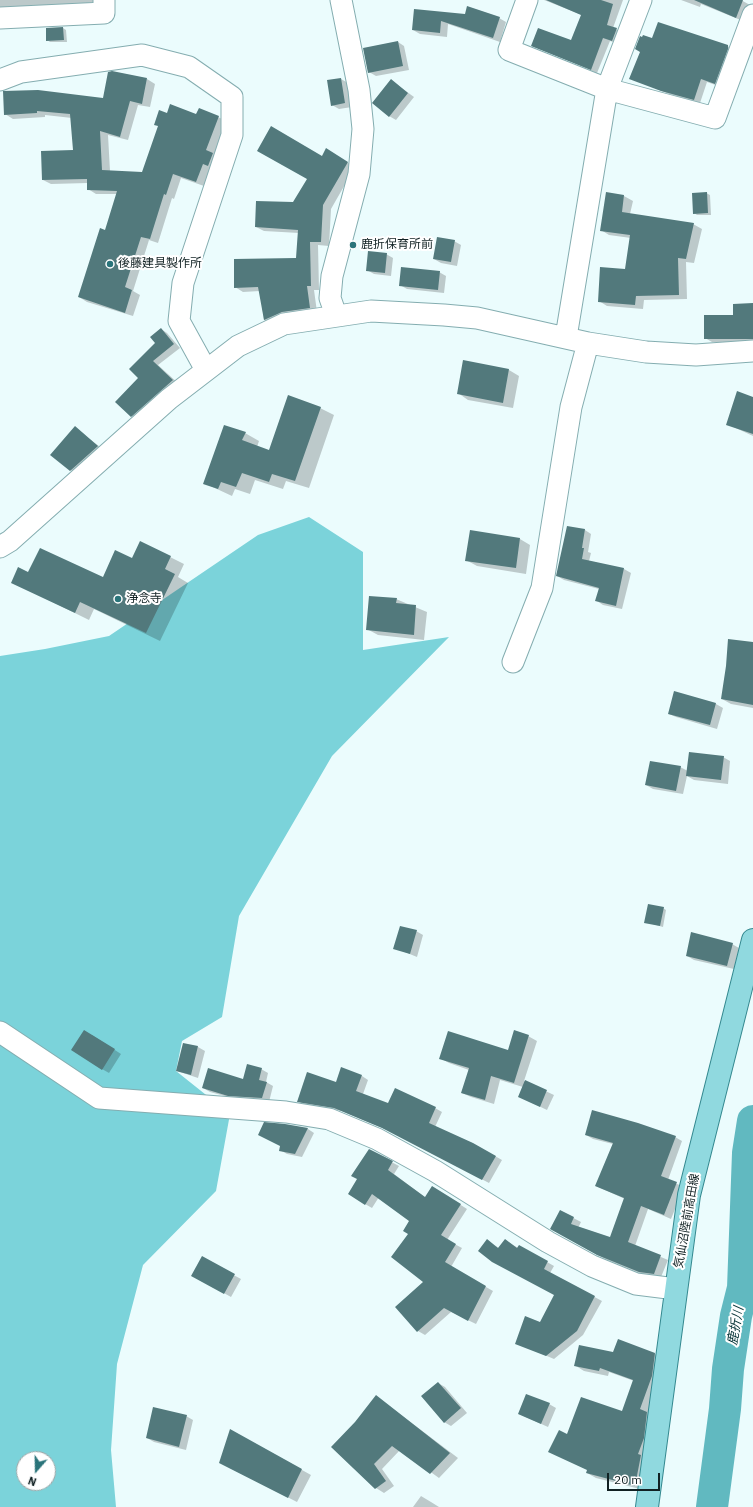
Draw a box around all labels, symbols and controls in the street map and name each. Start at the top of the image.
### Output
place label: 鹿折保育所前 [361,238,433,252]
marker: 鹿折保育所前 [348,240,358,250]
place label: 後藤建具製作所 [118,257,202,271]
marker: 後藤建具製作所 [105,259,115,269]
place label: 浄念寺 [126,592,162,606]
marker: 浄念寺 [113,594,123,604]
street label: 気仙沼陸前高田線 [672,1172,702,1270]
water label: 鹿折川 [725,1305,747,1347]
north arrow [16,1451,56,1491]
scale bar [609,1465,662,1491]
text: 20 m [614,1472,642,1487]
text: N [26,1473,38,1489]

